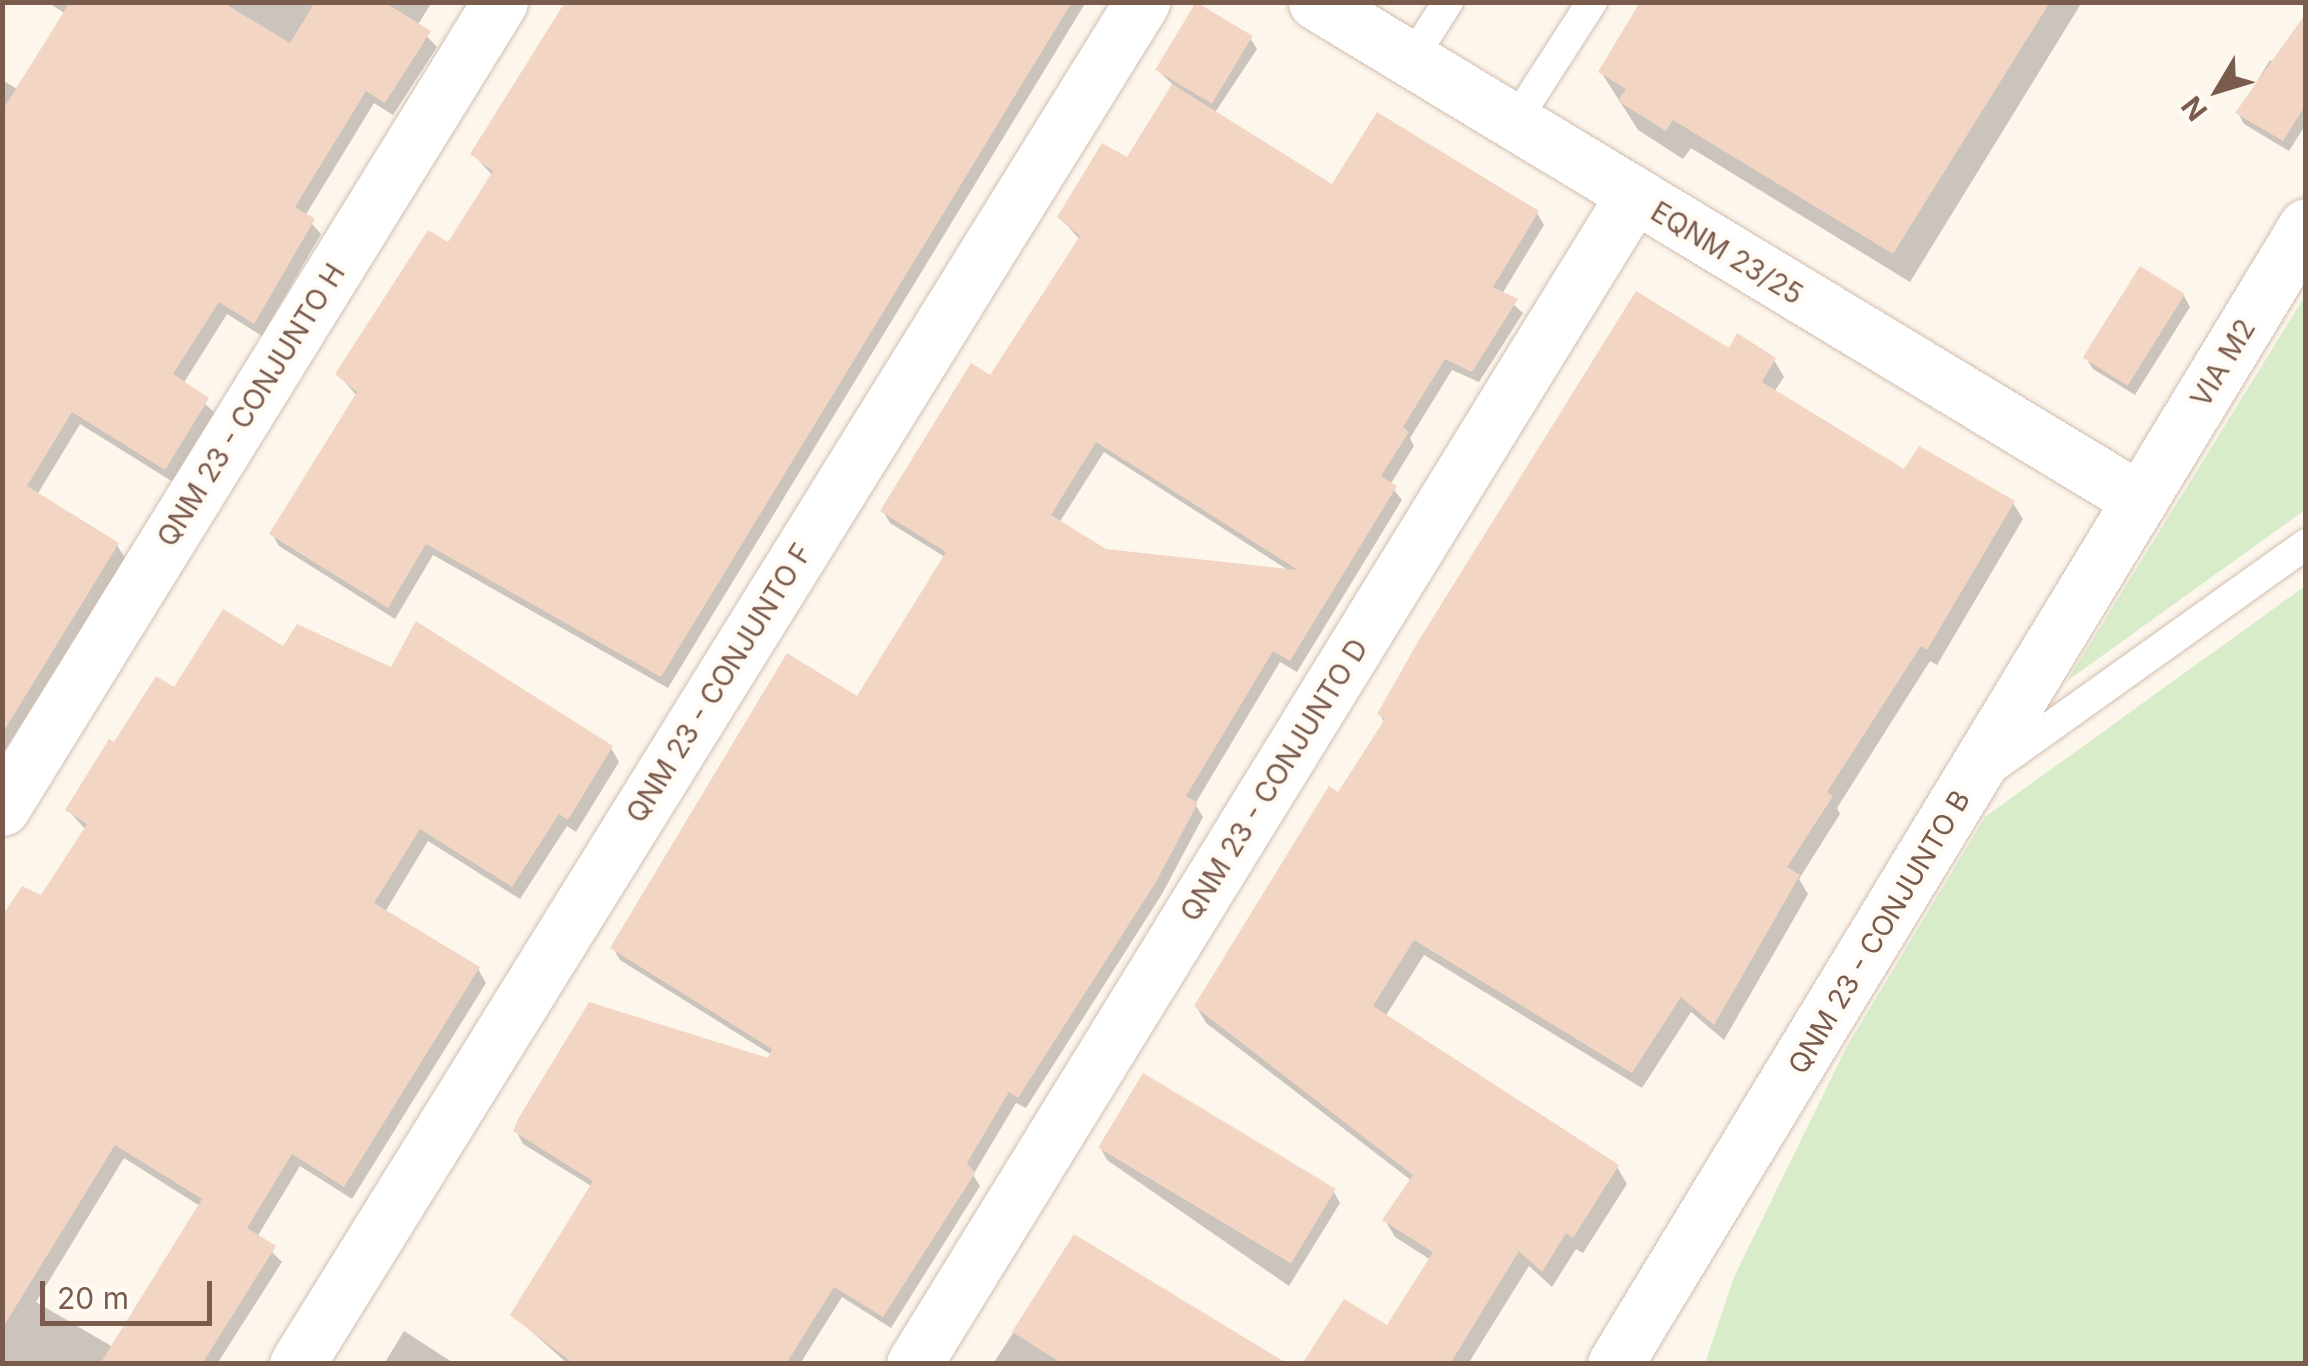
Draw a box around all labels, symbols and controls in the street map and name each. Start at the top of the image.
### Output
north arrow [2168,40,2268,140]
text: N [2174,90,2214,127]
street label: EQNM 23/25 [1645,195,1809,311]
street label: QNM 23 - CONJUNTO H [150,257,352,553]
street label: VIA M2 [2184,313,2262,413]
street label: QNM 23 - CONJUNTO F [619,537,819,829]
street label: QNM 23 - CONJUNTO D [1173,633,1375,927]
street label: QNM 23 - CONJUNTO B [1781,784,1977,1080]
scale bar [45,1261,218,1323]
text: 20 m [57,1280,129,1316]

